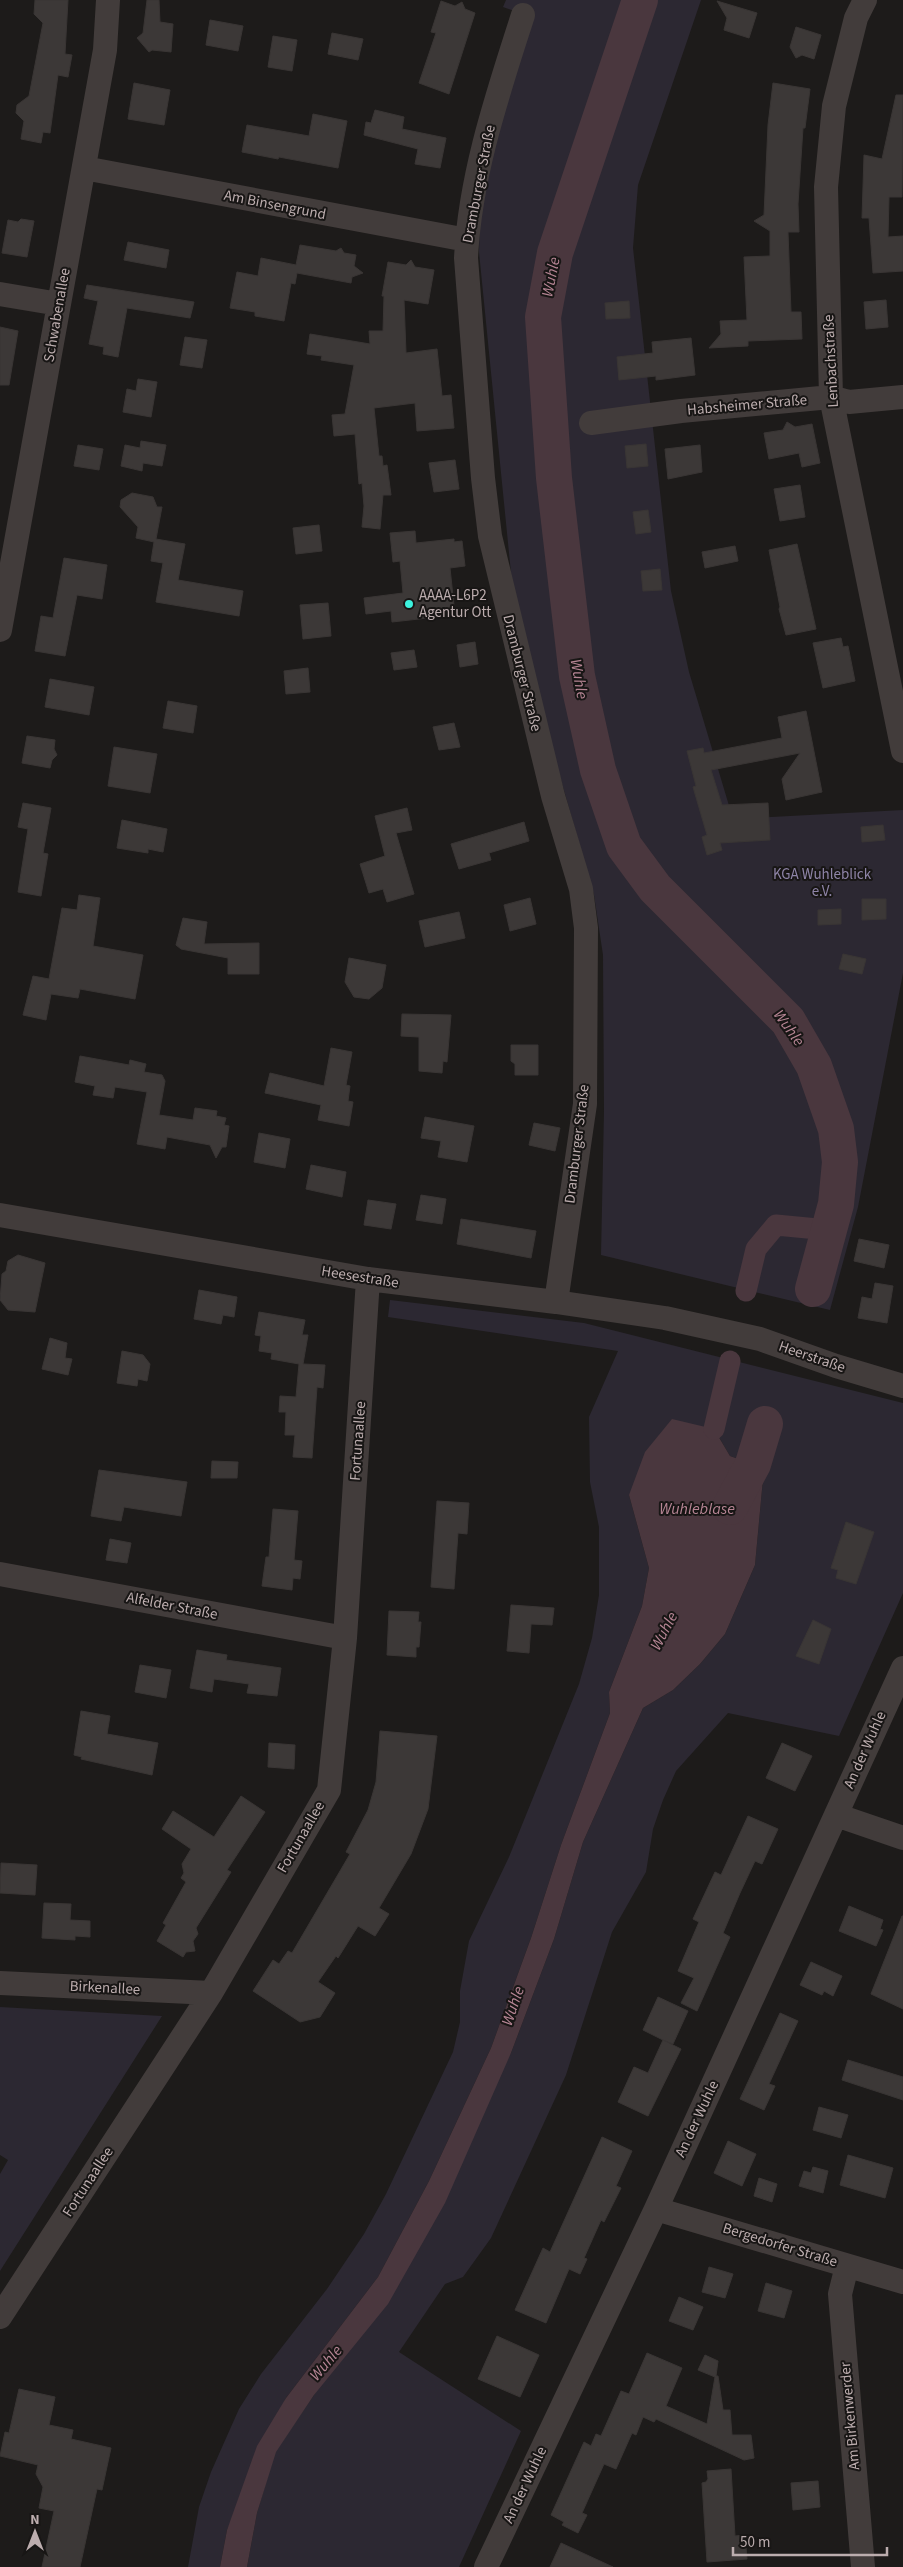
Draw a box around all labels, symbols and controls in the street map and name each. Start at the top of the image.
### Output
street label: Dramburger Straße [457,123,501,245]
street label: Am Binsengrund [222,185,328,225]
water label: Wuhle [536,255,566,299]
street label: Schwabenallee [38,266,76,364]
street label: Lenbachstraße [818,314,844,408]
street label: Habsheimer Straße [686,389,808,421]
place label: AAAA-L6P2 Agentur Ott [419,585,491,623]
marker: AAAA-L6P2 Agentur Ott [403,598,415,610]
street label: Dramburger Straße [497,612,547,734]
water label: Wuhle [565,657,593,701]
park label: KGA Wuhleblick e.V. [773,864,872,902]
water label: Wuhle [768,1005,810,1051]
street label: Dramburger Straße [559,1083,595,1205]
street label: Heesestraße [320,1261,400,1293]
street label: Heerstraße [776,1336,848,1378]
street label: Fortunaallee [345,1401,371,1481]
water label: Wuhleblase [659,1498,735,1520]
street label: Alfelder Straße [125,1587,219,1625]
water label: Wuhle [645,1608,683,1654]
street label: An der Wuhle [839,1708,891,1792]
street label: Fortunaallee [272,1797,330,1877]
street label: Birkenallee [69,1976,141,2000]
water label: Wuhle [496,1983,530,2029]
street label: An der Wuhle [670,2077,724,2161]
street label: Fortunaallee [58,2143,118,2221]
street label: Bergedorfer Straße [720,2218,840,2272]
water label: Wuhle [305,2340,348,2386]
street label: Am Birkenwerder [835,2360,865,2471]
street label: An der Wuhle [498,2443,552,2527]
north arrow [10,2507,60,2557]
text: N [30,2510,40,2530]
scale bar [733,2524,887,2556]
text: 50 m [740,2532,770,2553]

